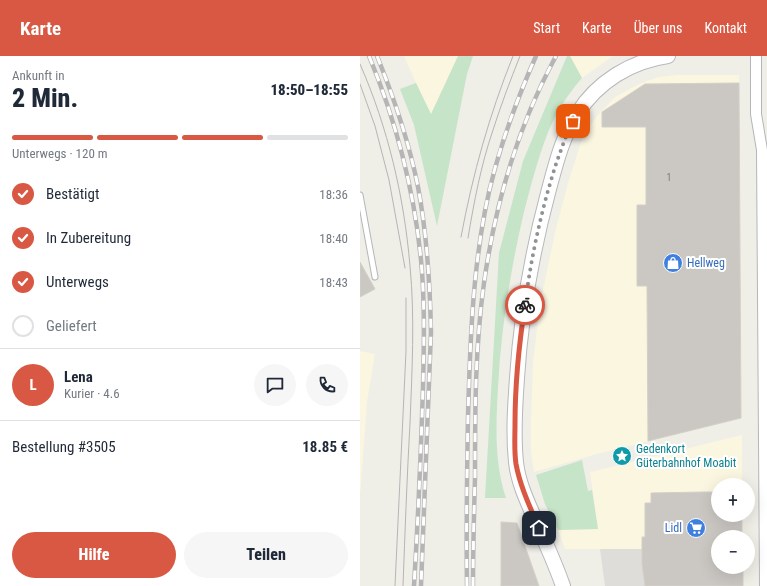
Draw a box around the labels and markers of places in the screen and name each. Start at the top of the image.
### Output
pin [556,104,590,138]
shop icon: Hellweg [662,252,684,274]
place label: Hellweg [687,256,725,270]
place label: Gedenkort Güterbahnhof Moabit [636,442,737,470]
place icon: Gedenkort Güterbahnhof Moabit [611,445,633,467]
pin [522,511,556,545]
supermarket icon: Lidl [685,517,707,539]
place label: Lidl [665,521,682,535]

